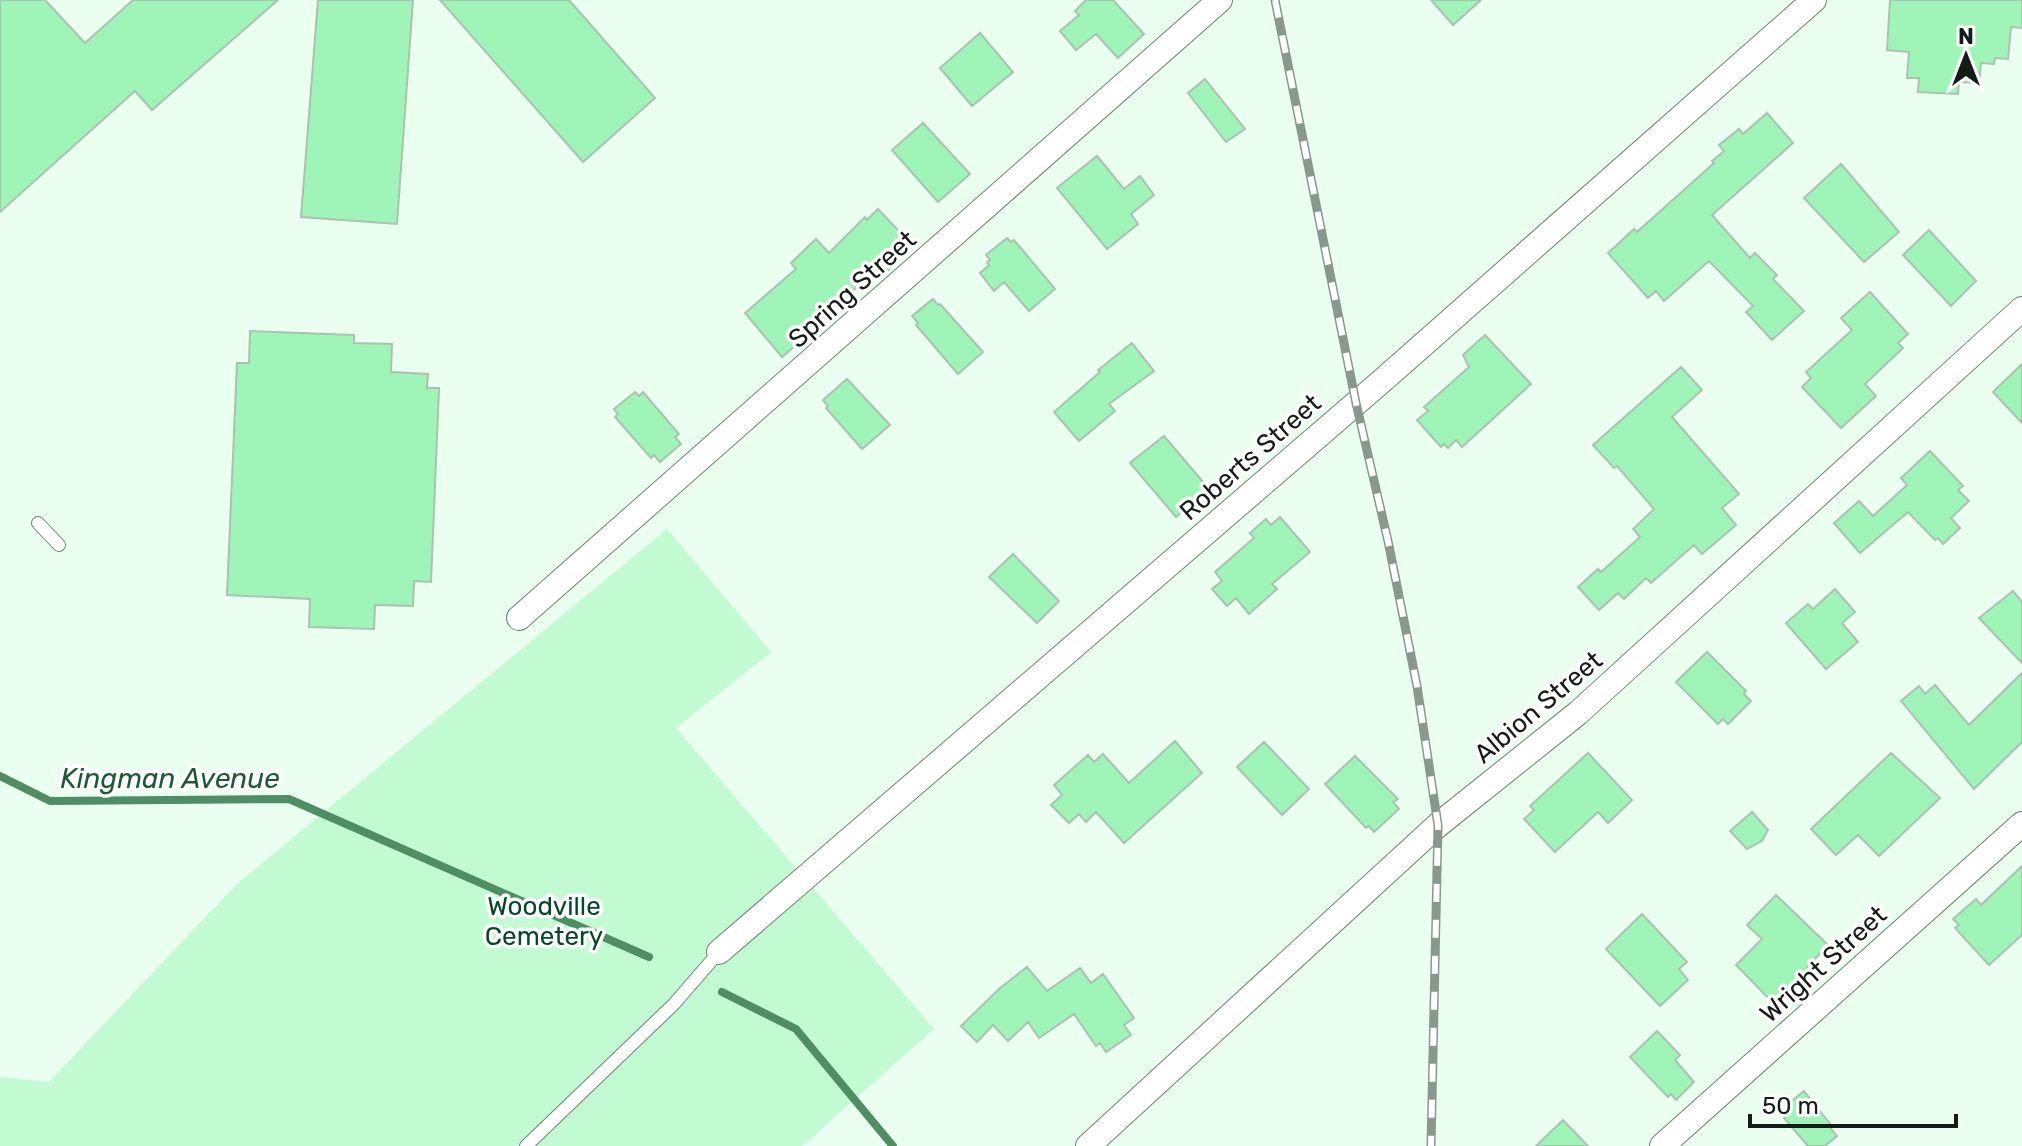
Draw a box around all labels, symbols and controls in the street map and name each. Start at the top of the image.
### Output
north arrow [1926,16,2006,96]
text: N [1958,23,1974,50]
street label: Spring Street [782,224,922,355]
street label: Roberts Street [1173,388,1327,527]
street label: Albion Street [1468,645,1609,770]
water label: Kingman Avenue [60,762,280,795]
park label: Woodville Cemetery [485,891,603,952]
street label: Wright Street [1754,899,1893,1029]
scale bar [1750,1078,1956,1128]
text: 50 m [1762,1092,1819,1120]

